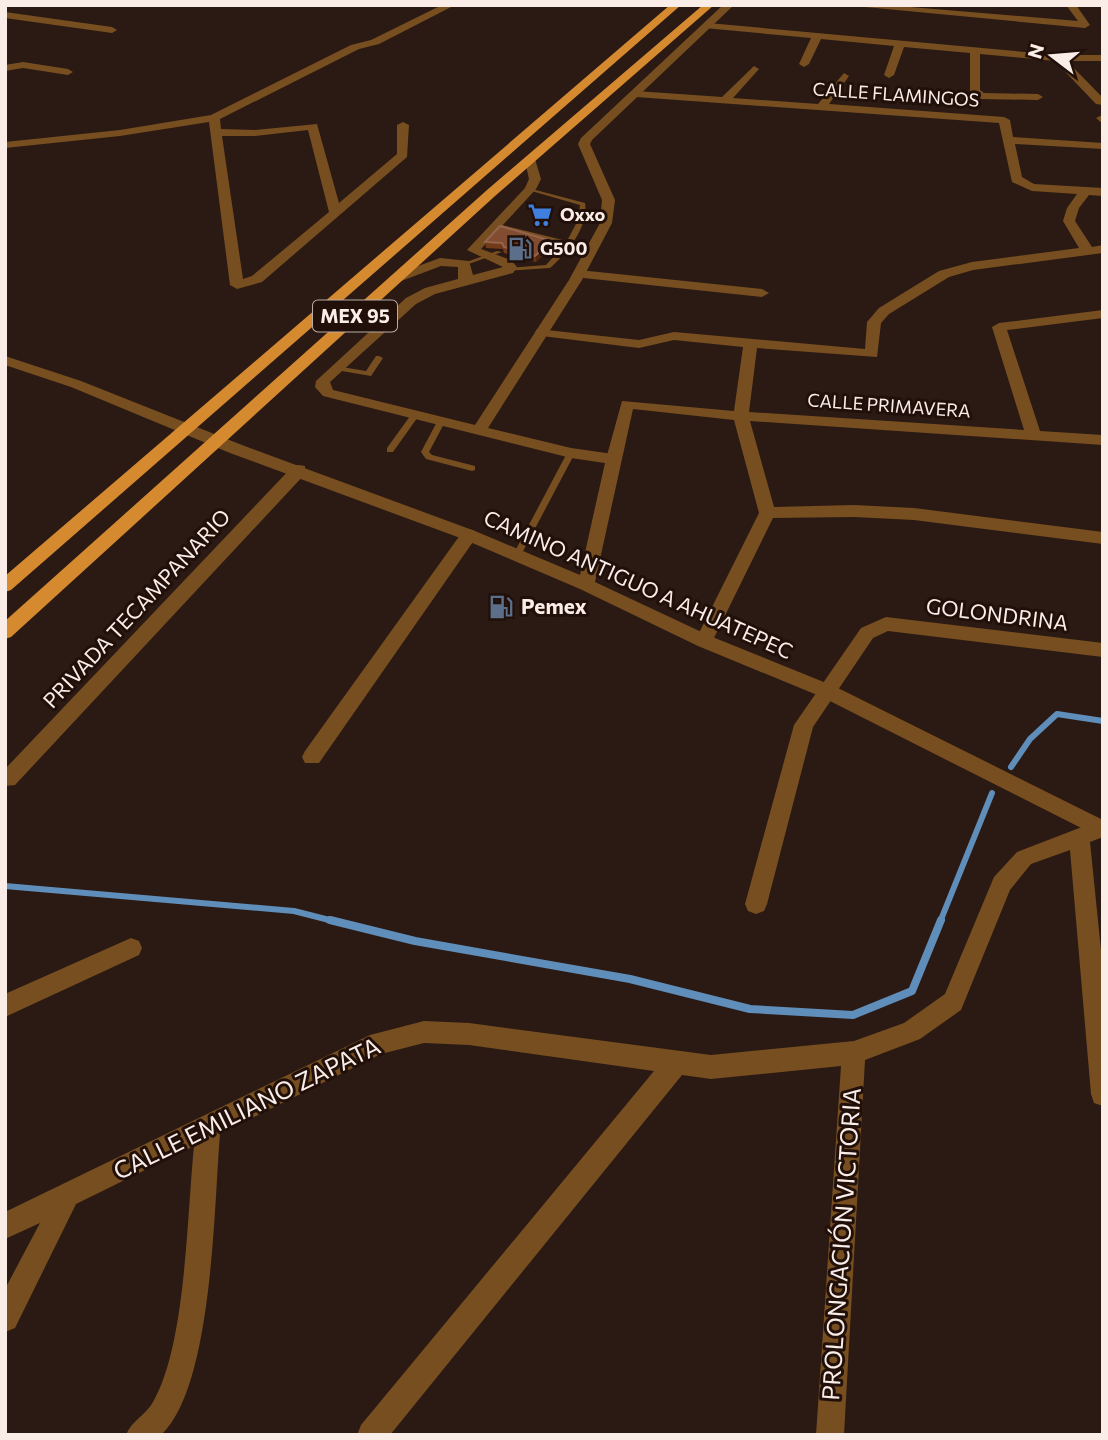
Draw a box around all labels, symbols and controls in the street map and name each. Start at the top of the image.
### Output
north arrow [1017,21,1087,91]
text: N [1022,41,1048,61]
street label: CALLE FLAMINGOS [812,77,980,111]
supermarket icon: Oxxo [526,201,554,229]
place label: Oxxo [560,203,605,225]
fuel station icon: G500 [506,235,534,263]
place label: G500 [540,237,588,259]
road number: MEX 95 [313,300,397,332]
street label: CALLE PRIMAVERA [807,388,972,422]
street label: PRIVADA TECAMPANARIO [37,503,235,713]
street label: CAMINO ANTIGUO A AHUATEPEC [480,504,797,663]
street label: GOLONDRINA [925,592,1070,635]
fuel station icon: Pemex [487,593,515,621]
place label: Pemex [521,593,587,618]
street label: CALLE EMILIANO ZAPATA [108,1030,385,1185]
street label: PROLONGACIÓN VICTORIA [815,1087,866,1401]

